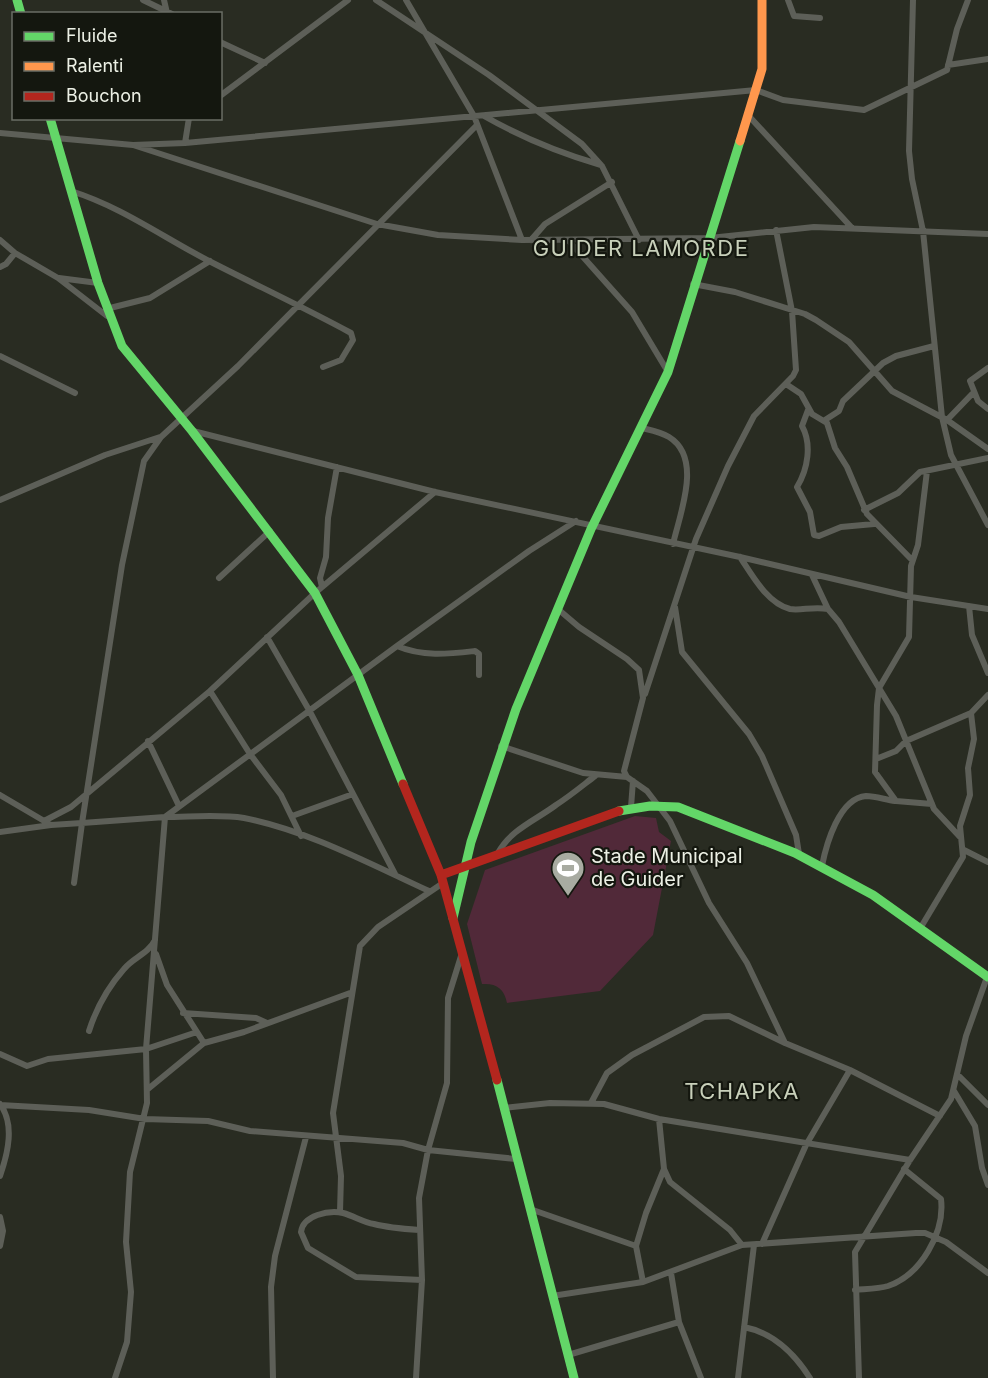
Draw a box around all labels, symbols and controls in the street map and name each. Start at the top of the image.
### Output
legend [12,12,222,120]
text: Fluide [66,25,118,46]
text: Ralenti [66,55,123,76]
text: Bouchon [66,85,142,106]
district label: GUIDER LAMORDE [533,235,749,261]
place label: Stade Municipal de Guider [591,844,743,891]
sports icon: Stade Municipal de Guider [550,850,586,897]
district label: TCHAPKA [684,1078,800,1104]

